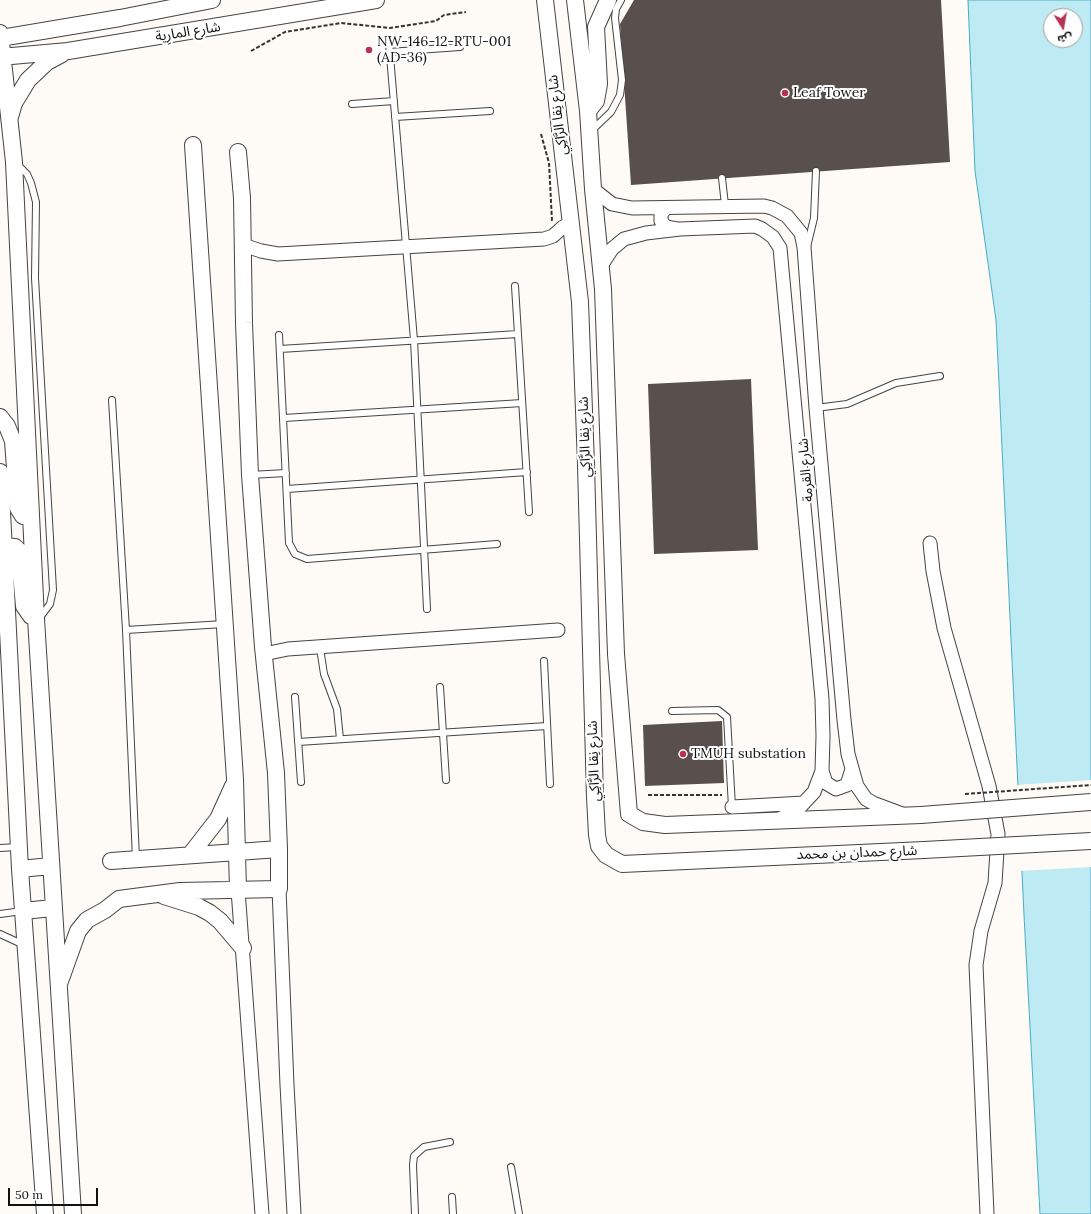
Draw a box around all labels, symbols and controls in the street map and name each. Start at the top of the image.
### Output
north arrow [1043,8,1083,48]
street label: شارع المارِية [154,19,222,45]
text: ش [1056,30,1074,47]
place label: NW-146-12-RTU-001 (AD-36) [377,34,511,66]
marker: NW-146-12-RTU-001 (AD-36) [364,45,374,55]
street label: شارع نِقا الرَّاكِي [545,74,571,156]
place label: Leaf Tower [793,85,865,101]
marker: Leaf Tower [780,88,790,98]
street label: شارع نِقا الرَّاكِي [575,396,595,478]
street label: شارع القرمة [795,437,817,503]
street label: شارع نِقا الرَّاكِي [584,720,604,802]
place label: TMUH substation [691,746,806,762]
marker: TMUH substation [678,749,688,759]
street label: شارع حمدان بن محمد [796,842,918,864]
scale bar [10,1180,100,1206]
text: 50 m [15,1187,43,1202]

